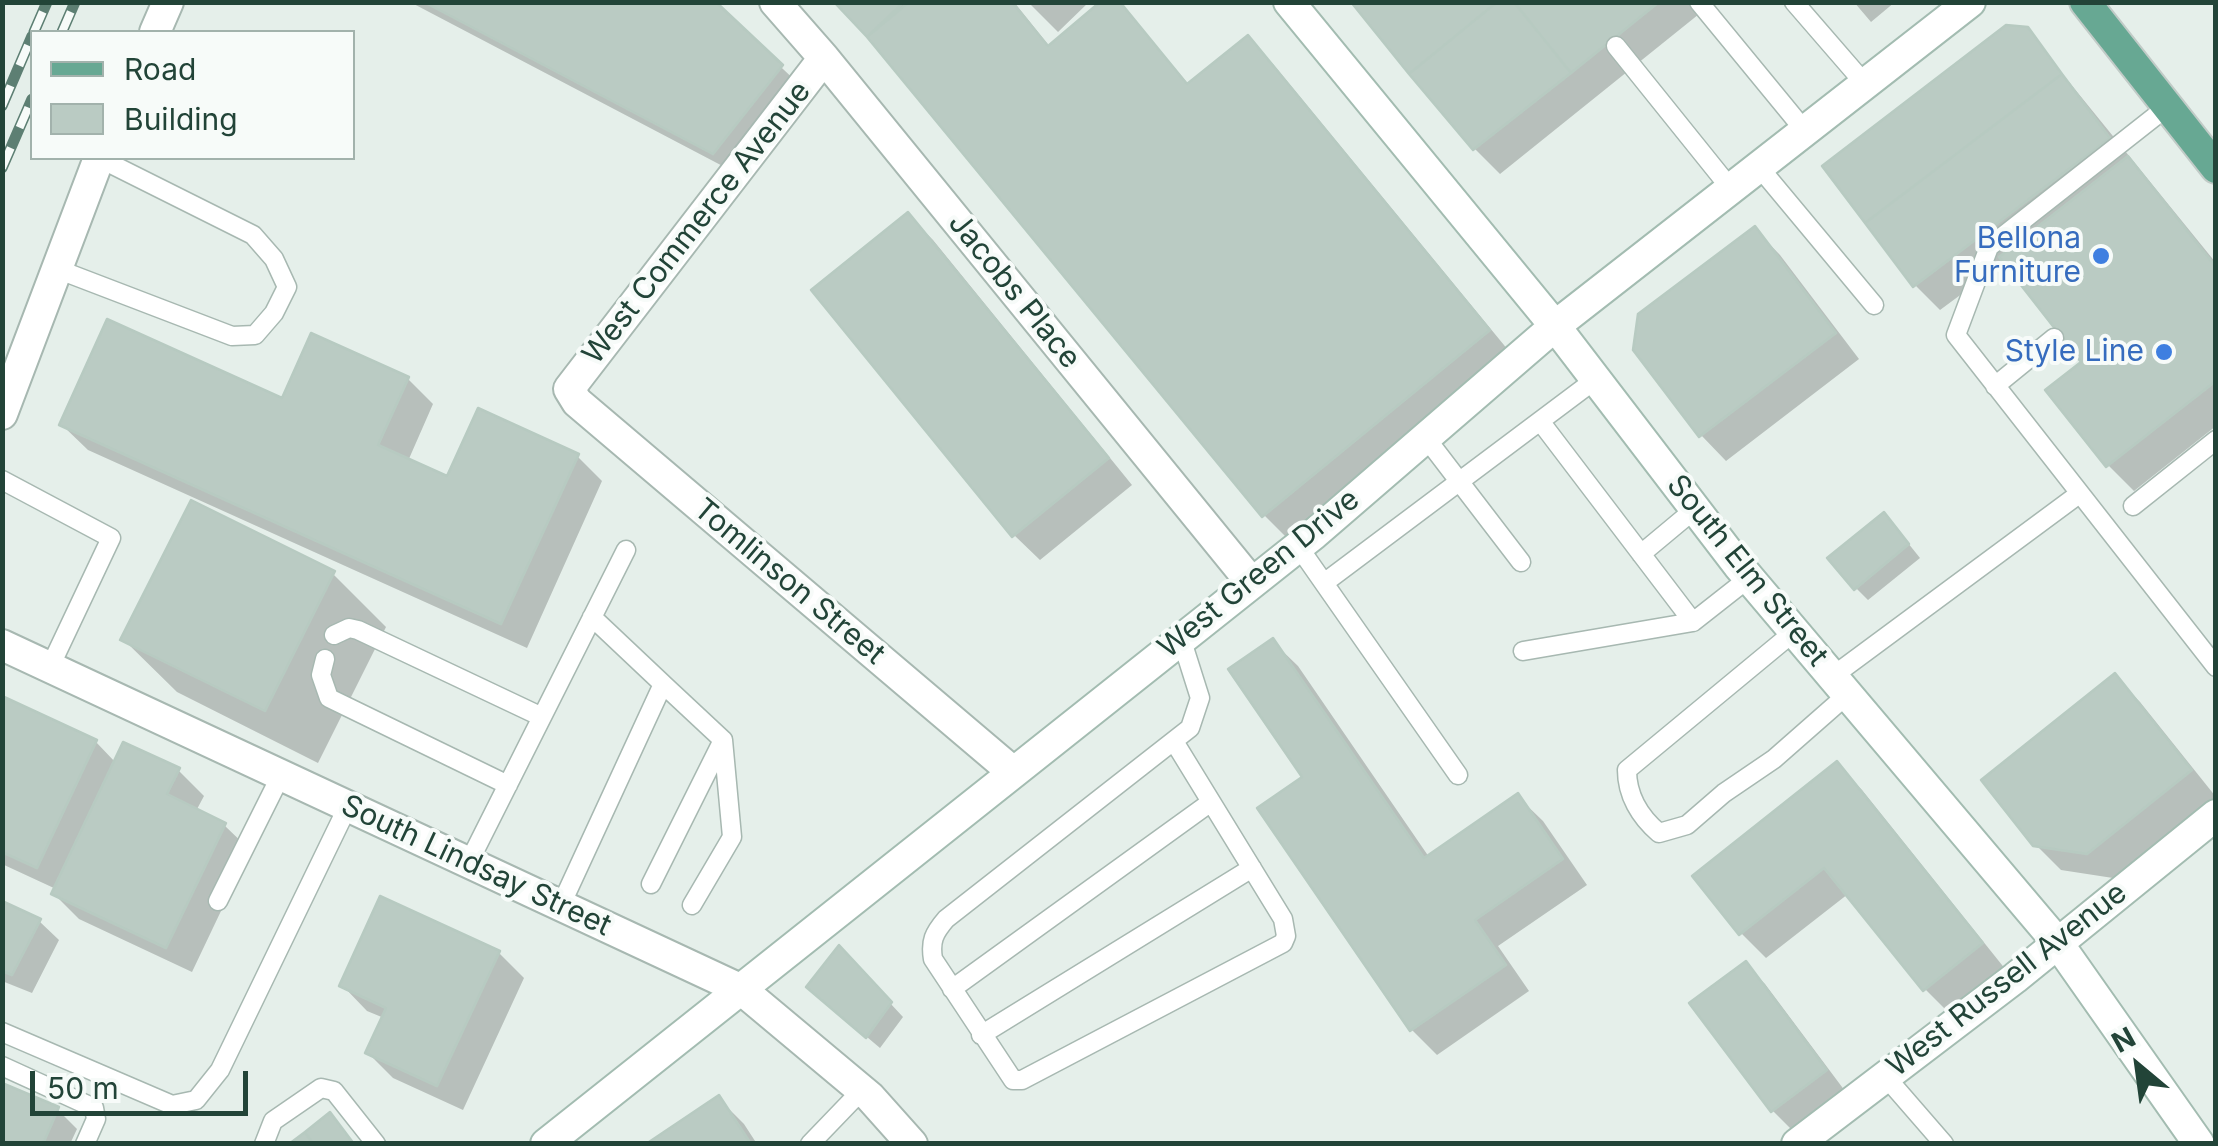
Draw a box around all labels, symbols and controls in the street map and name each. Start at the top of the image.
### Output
legend [30,30,355,160]
text: Road [124,51,196,87]
street label: West Commerce Avenue [575,74,819,372]
text: Building [124,101,238,137]
street label: Jacobs Place [940,206,1088,376]
place label: Bellona Furniture [1954,221,2081,292]
marker: Bellona Furniture [2090,245,2112,267]
place label: Style Line [2005,334,2144,370]
marker: Style Line [2153,341,2175,363]
street label: South Elm Street [1659,468,1835,674]
street label: West Green Drive [1151,482,1367,666]
street label: Tomlinson Street [686,492,892,672]
street label: South Lindsay Street [335,788,617,944]
street label: West Russell Avenue [1880,875,2134,1085]
north arrow [2088,1016,2188,1116]
text: N [2106,1020,2141,1060]
scale bar [35,1051,252,1113]
text: 50 m [47,1070,119,1106]

